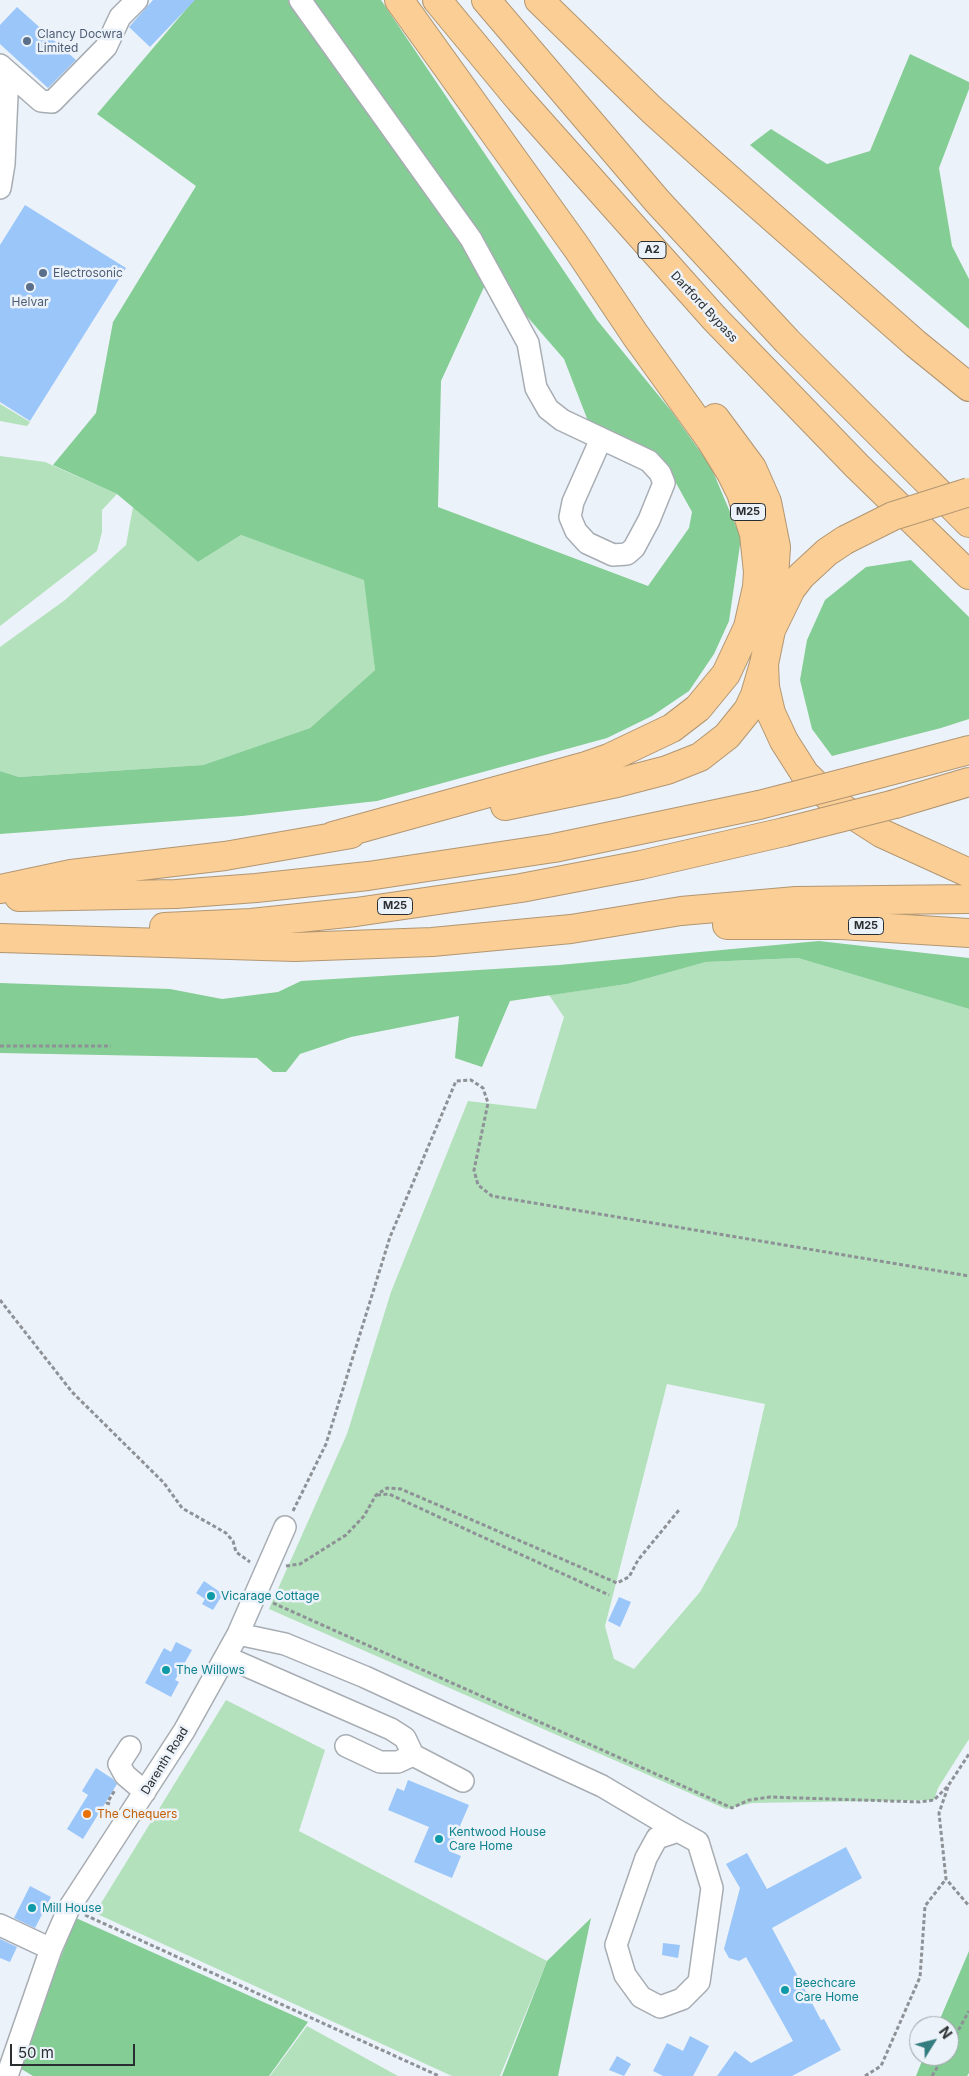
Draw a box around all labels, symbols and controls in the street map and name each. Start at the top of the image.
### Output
place label: Clancy Docwra Limited [37,27,123,55]
marker: Clancy Docwra Limited [21,35,33,47]
road number: A2 [638,242,666,258]
place label: Electrosonic [53,266,123,280]
marker: Electrosonic [37,267,49,279]
street label: Dartford Bypass [668,269,740,345]
marker: Helvar [24,281,36,293]
place label: Helvar [12,295,48,309]
road number: M25 [730,504,766,520]
road number: M25 [378,898,412,914]
road number: M25 [848,918,884,934]
place label: Vicarage Cottage [221,1589,320,1603]
marker: Vicarage Cottage [205,1590,217,1602]
place label: The Willows [176,1663,245,1677]
marker: The Willows [160,1664,172,1676]
street label: Darenth Road [138,1724,192,1798]
place label: The Chequers [97,1807,177,1821]
marker: The Chequers [81,1808,93,1820]
place label: Kentwood House Care Home [449,1825,546,1853]
marker: Kentwood House Care Home [433,1833,445,1845]
place label: Mill House [42,1901,101,1915]
marker: Mill House [26,1902,38,1914]
place label: Beechcare Care Home [795,1976,859,2004]
marker: Beechcare Care Home [779,1984,791,1996]
north arrow [909,2016,959,2066]
text: N [936,2023,956,2042]
scale bar [12,2034,138,2066]
text: 50 m [18,2043,54,2062]

